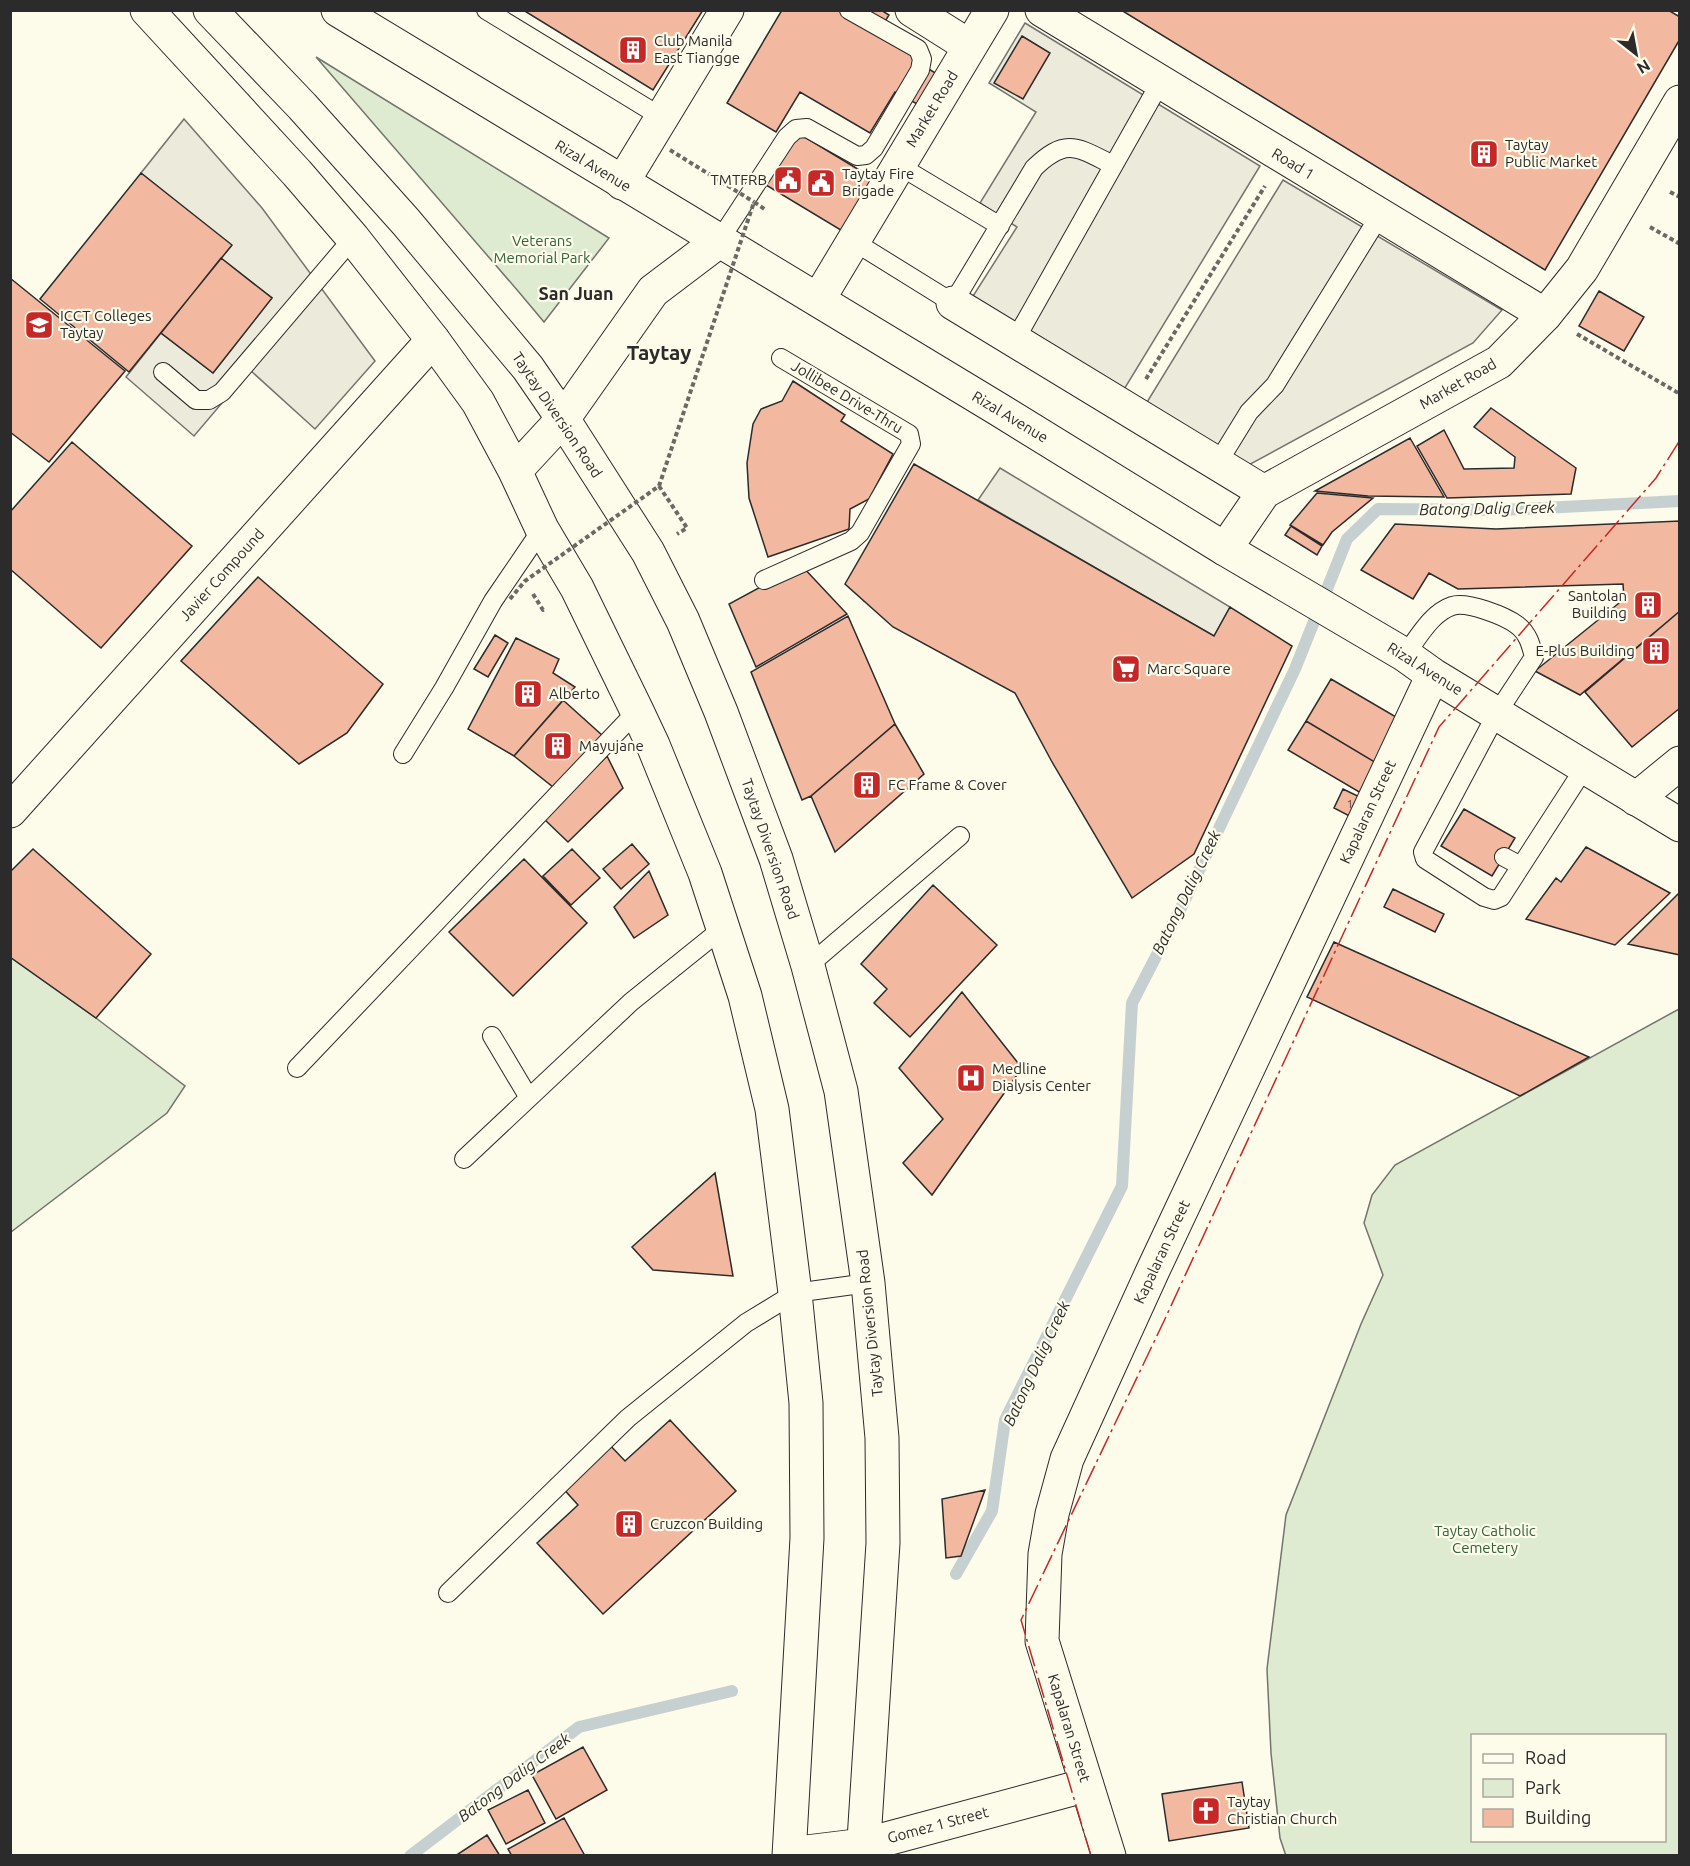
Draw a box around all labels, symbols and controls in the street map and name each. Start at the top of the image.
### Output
north arrow [1606,24,1666,84]
place label: Club Manila East Tiangge [654,32,740,66]
building icon: Club Manila East Tiangge [617,34,649,66]
text: N [1634,56,1653,78]
street label: Market Road [902,68,961,150]
street label: Rizal Avenue [552,136,634,195]
place label: Taytay Public Market [1505,136,1597,170]
building icon: Taytay Public Market [1468,138,1500,170]
street label: Road 1 [1269,144,1318,183]
public building icon: TMTFRB [772,164,804,196]
place label: Taytay Fire Brigade [842,165,914,199]
public building icon: Taytay Fire Brigade [805,167,837,199]
place label: TMTFRB [711,171,767,188]
park label: Veterans Memorial Park [493,232,591,266]
district label: San Juan [538,283,614,303]
place label: ICCT Colleges Taytay [60,307,152,341]
school or university icon: ICCT Colleges Taytay [23,309,55,341]
district label: Taytay [627,340,691,364]
street label: Taytay Diversion Road [509,349,606,481]
street label: Market Road [1416,355,1499,412]
street label: Jollibee Drive-Thru [789,357,906,437]
street label: Rizal Avenue [969,387,1051,446]
water label: Batong Dalig Creek [1419,498,1556,518]
street label: Javier Compound [176,525,267,624]
place label: Santolan Building [1568,587,1627,621]
building icon: Santolan Building [1632,589,1664,621]
building icon: E-Plus Building [1640,635,1672,667]
street label: Rizal Avenue [1385,639,1466,698]
place label: E-Plus Building [1536,642,1635,659]
supermarket icon: Marc Square [1110,653,1142,685]
place label: Marc Square [1147,660,1231,677]
building icon: Alberto [512,678,544,710]
place label: Alberto [549,685,600,702]
building icon: Mayujane [542,730,574,762]
place label: Mayujane [579,737,644,754]
street label: Kapalaran Street [1336,757,1399,866]
building icon: FC Frame & Cover [851,769,883,801]
street label: Taytay Diversion Road [738,776,803,922]
place label: FC Frame & Cover [888,776,1007,793]
house number: 1 [1347,797,1353,810]
water label: Batong Dalig Creek [1148,826,1224,957]
place label: Medline Dialysis Center [992,1060,1091,1094]
hospital icon: Medline Dialysis Center [955,1062,987,1094]
street label: Kapalaran Street [1130,1197,1193,1306]
street label: Taytay Diversion Road [853,1249,886,1397]
water label: Batong Dalig Creek [999,1297,1073,1428]
building icon: Cruzcon Building [613,1508,645,1540]
place label: Cruzcon Building [650,1515,763,1532]
park label: Taytay Catholic Cemetery [1434,1522,1536,1556]
street label: Kapalaran Street [1045,1672,1094,1784]
water label: Batong Dalig Creek [454,1728,574,1825]
legend [1471,1734,1666,1842]
text: Road [1525,1747,1567,1767]
text: Park [1525,1777,1561,1797]
place label: Taytay Christian Church [1227,1793,1337,1827]
church icon: Taytay Christian Church [1190,1795,1222,1827]
street label: Gomez 1 Street [885,1803,990,1846]
text: Building [1525,1807,1591,1827]

